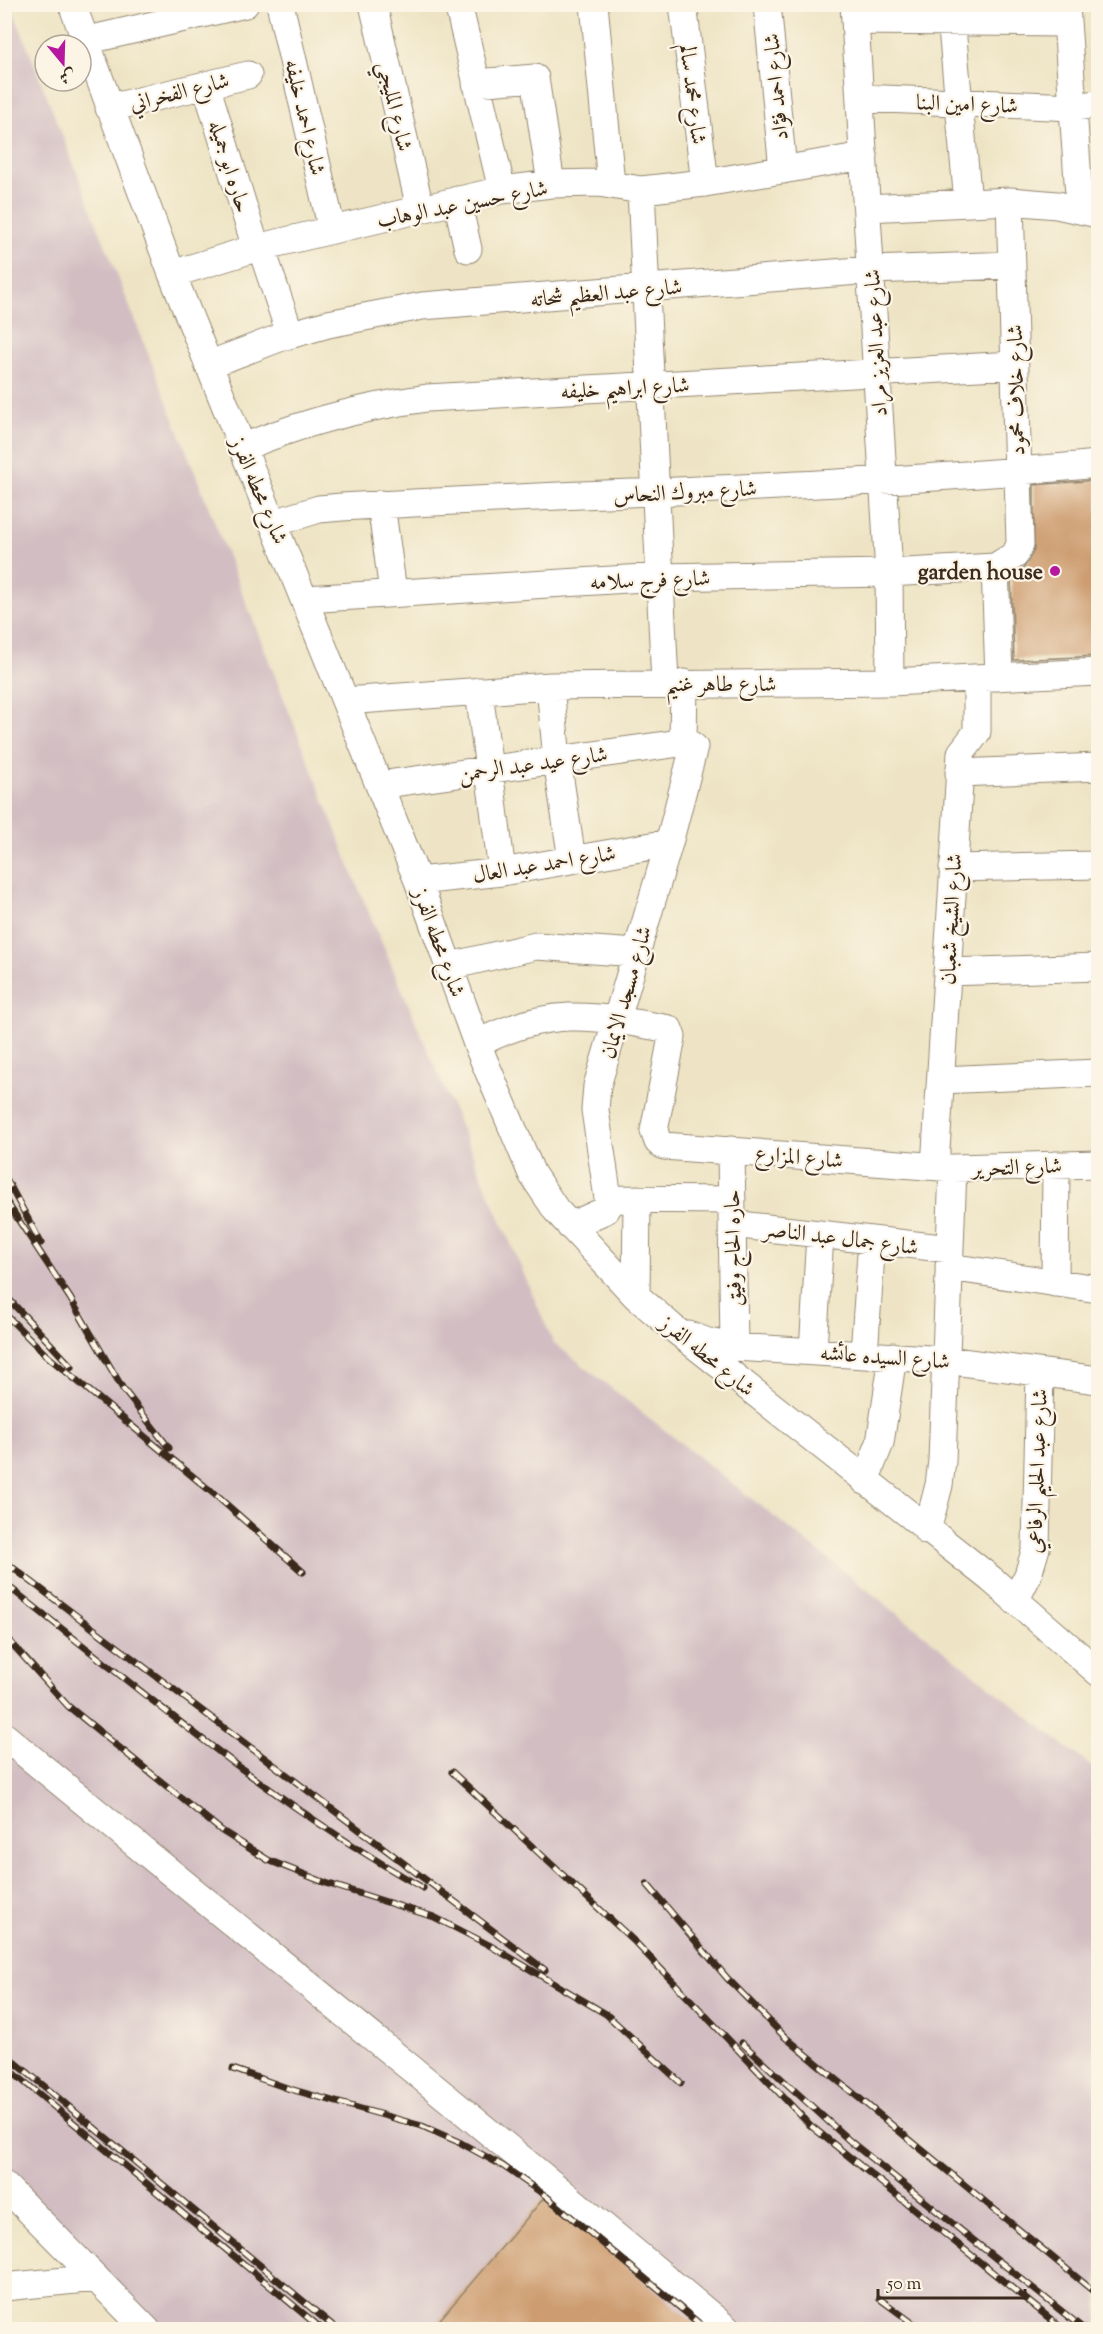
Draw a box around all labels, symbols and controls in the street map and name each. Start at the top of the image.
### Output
street label: شارع احمد فؤاد [757,32,799,142]
north arrow [33,33,93,93]
street label: شارع محمد سالم [668,42,713,147]
street label: شارع احمد خليفه [274,56,332,179]
street label: شارع المليجي [365,59,419,155]
text: ش [56,61,78,88]
street label: شارع الفخراني [127,66,233,122]
street label: شارع امين البنا [915,88,1018,124]
street label: حاره ابو جميله [199,116,257,217]
street label: شارع حسين عبد الوهاب [374,174,551,238]
street label: شارع عبد العزيز مراد [858,268,898,417]
street label: شارع عبد العظيم شحاته [529,272,684,321]
street label: شارع خلاف محمود [1001,324,1035,456]
street label: شارع ابراهيم خليفه [560,371,691,412]
street label: شارع محطه الفرز [219,430,294,550]
street label: شارع مبروك النحاس [612,474,758,514]
place label: garden house [918,558,1043,590]
street label: شارع فرج سلامه [589,564,711,601]
marker: garden house [1048,564,1062,578]
street label: شارع طاهر غنيم [666,670,776,705]
street label: شارع عيد عبد الرحمن [457,740,610,792]
street label: شارع احمد عبد العال [471,839,618,893]
street label: شارع الشيخ شعبان [934,853,973,986]
street label: شارع محطه الفرز [402,882,472,1002]
street label: شارع مسجد الايمان [594,923,662,1063]
street label: شارع المزارع [753,1139,844,1179]
street label: شارع التحرير [970,1151,1063,1187]
street label: حاره الحاج وفيق [718,1189,753,1307]
street label: شارع جمال عبد الناصر [759,1214,920,1265]
street label: شارع محطه الفرز [650,1308,761,1406]
street label: شارع السيده عائشه [819,1338,951,1379]
street label: شارع عبد الحليم الرفاعي [1020,1388,1061,1554]
scale bar [878,2262,1025,2300]
text: 50 m [886,2272,922,2298]

